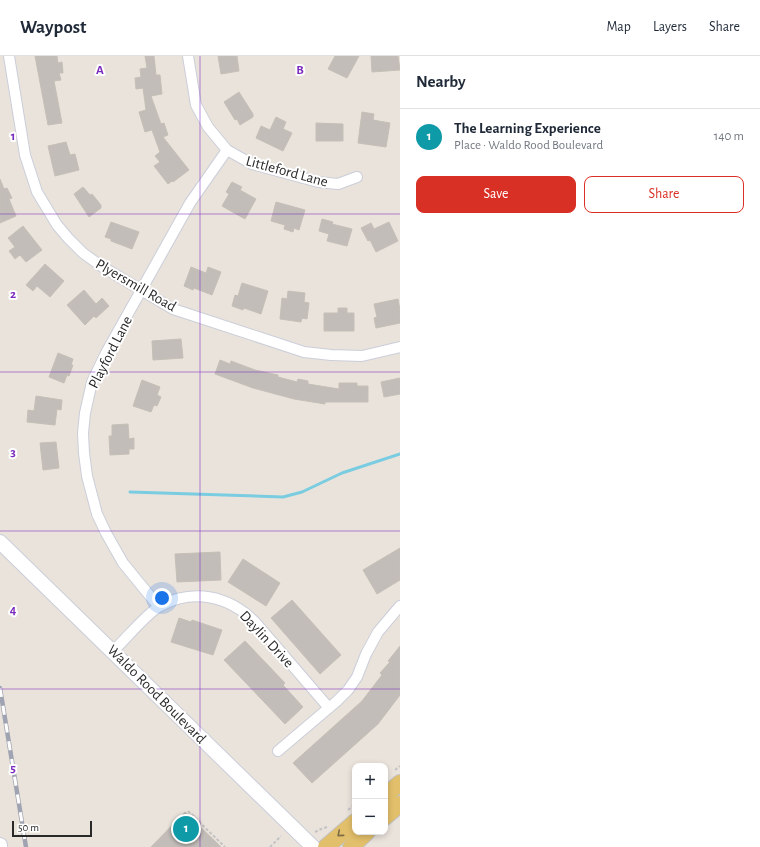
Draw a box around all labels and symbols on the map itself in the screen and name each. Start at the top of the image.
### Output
text: A [96,64,104,77]
text: B [296,64,304,77]
text: 1 [11,130,15,143]
street label: Littleford Lane [244,153,330,190]
street label: Plyersmill Road [93,256,179,315]
text: 2 [10,288,16,301]
street label: Playford Lane [86,314,135,391]
text: 3 [10,446,16,459]
your location [152,588,172,608]
text: 4 [10,604,17,617]
street label: Daylin Drive [237,608,297,671]
street label: Waldo Rood Boulevard [104,642,209,747]
text: 5 [10,762,16,775]
pin: 1 [173,814,199,844]
scale bar [12,819,92,838]
one-way arrow [338,830,345,837]

